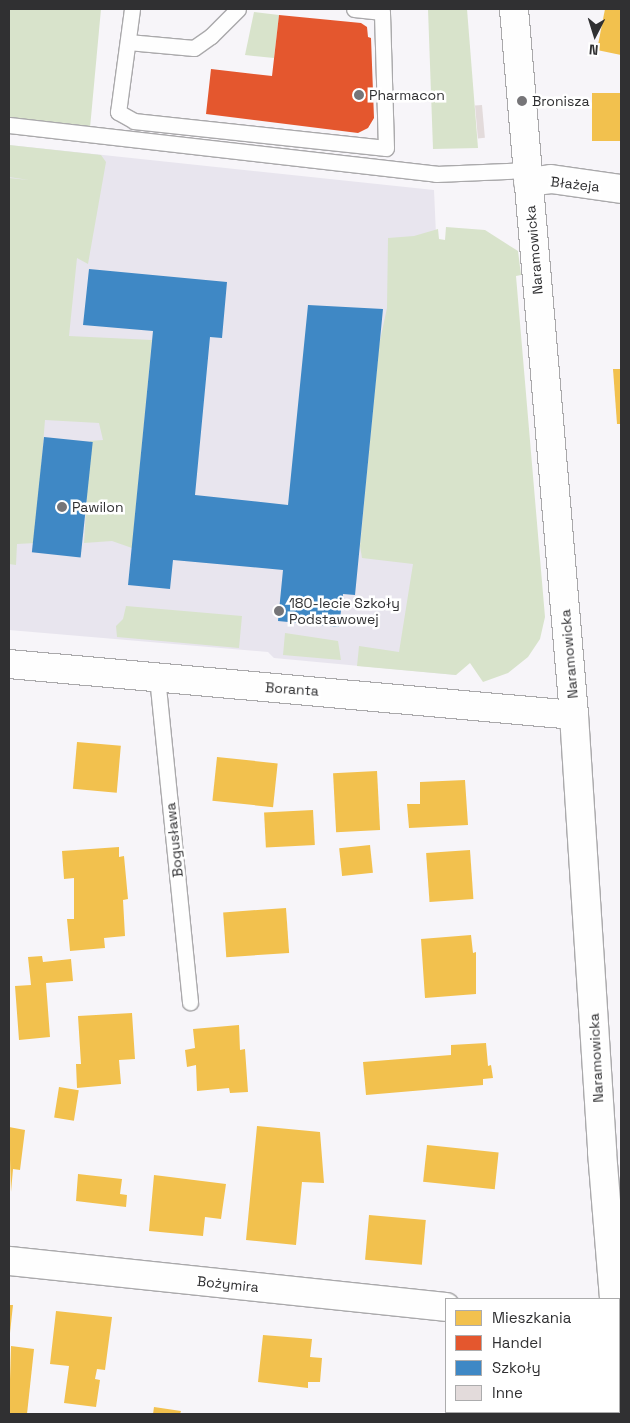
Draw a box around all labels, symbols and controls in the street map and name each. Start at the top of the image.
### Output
north arrow [570,10,620,60]
text: N [588,41,599,59]
place label: Pharmacon [369,87,445,103]
marker: Pharmacon [353,89,365,101]
place label: Bronisza [532,93,590,109]
marker: Bronisza [516,95,528,107]
street label: Błażeja [550,173,600,195]
street label: Naramowicka [522,205,546,295]
place label: Pawilon [72,499,123,515]
marker: Pawilon [56,501,68,513]
place label: 180-lecie Szkoły Podstawowej [289,595,400,628]
marker: 180-lecie Szkoły Podstawowej [273,605,285,617]
street label: Naramowicka [557,609,581,699]
street label: Boranta [265,679,319,699]
street label: Bogusława [162,802,186,878]
street label: Naramowicka [585,1013,607,1103]
street label: Bożymira [196,1272,260,1296]
legend [445,1298,620,1413]
text: Mieszkania [492,1308,571,1327]
text: Handel [492,1333,542,1352]
text: Szkoły [492,1358,541,1377]
text: Inne [492,1383,523,1402]

